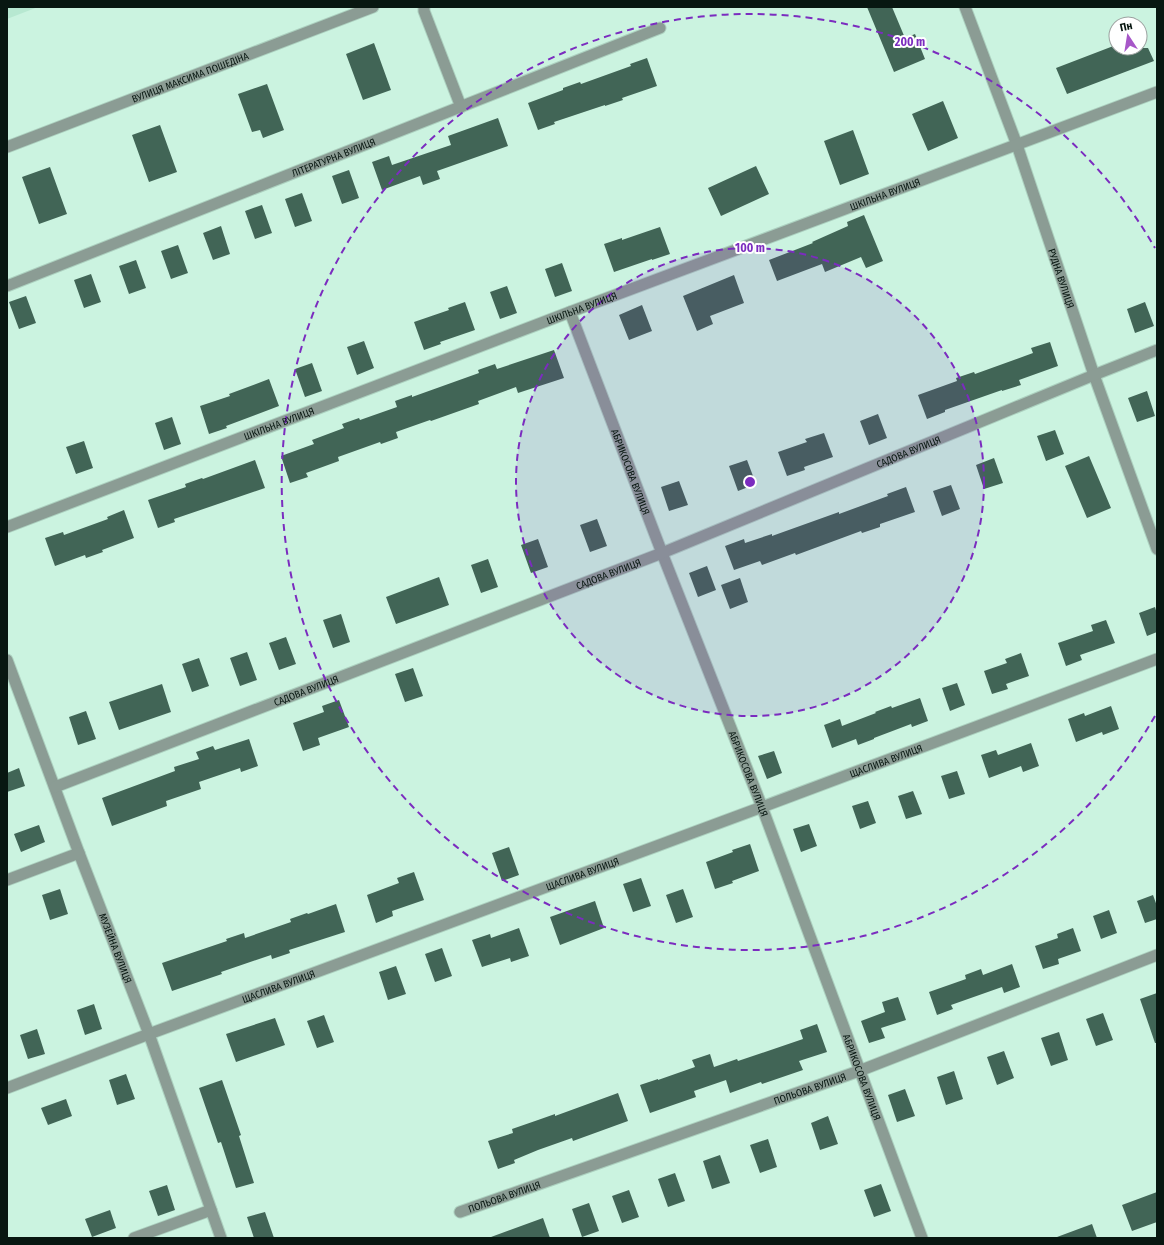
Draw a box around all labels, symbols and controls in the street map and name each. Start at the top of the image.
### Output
north arrow [1108,16,1148,56]
text: Пн [1119,19,1134,34]
text: 200 m [894,35,925,49]
street label: ВУЛИЦЯ МАКСИМА ПОШЕДІНА [130,50,251,106]
street label: ЛІТЕРАТУРНА ВУЛИЦЯ [290,136,377,180]
street label: ШКІЛЬНА ВУЛИЦЯ [848,176,922,214]
text: 100 m [735,241,765,255]
street label: РУДНА ВУЛИЦЯ [1045,247,1076,310]
street label: ШКІЛЬНА ВУЛИЦЯ [545,290,619,327]
street label: ШКІЛЬНА ВУЛИЦЯ [242,405,316,443]
street label: АБРИКОСОВА ВУЛИЦЯ [608,428,652,517]
street label: САДОВА ВУЛИЦЯ [875,434,943,471]
centre of rings [743,475,757,489]
street label: САДОВА ВУЛИЦЯ [574,557,643,593]
street label: САДОВА ВУЛИЦЯ [272,673,341,709]
street label: АБРИКОСОВА ВУЛИЦЯ [726,729,770,818]
street label: ЩАСЛИВА ВУЛИЦЯ [848,742,924,781]
street label: ЩАСЛИВА ВУЛИЦЯ [544,855,621,893]
street label: МУЗЕЙНА ВУЛИЦЯ [96,912,134,985]
street label: ЩАСЛИВА ВУЛИЦЯ [241,968,317,1006]
street label: АБРИКОСОВА ВУЛИЦЯ [840,1033,883,1122]
street label: ПОЛЬОВА ВУЛИЦЯ [772,1071,848,1108]
street label: ПОЛЬОВА ВУЛИЦЯ [467,1179,542,1216]

